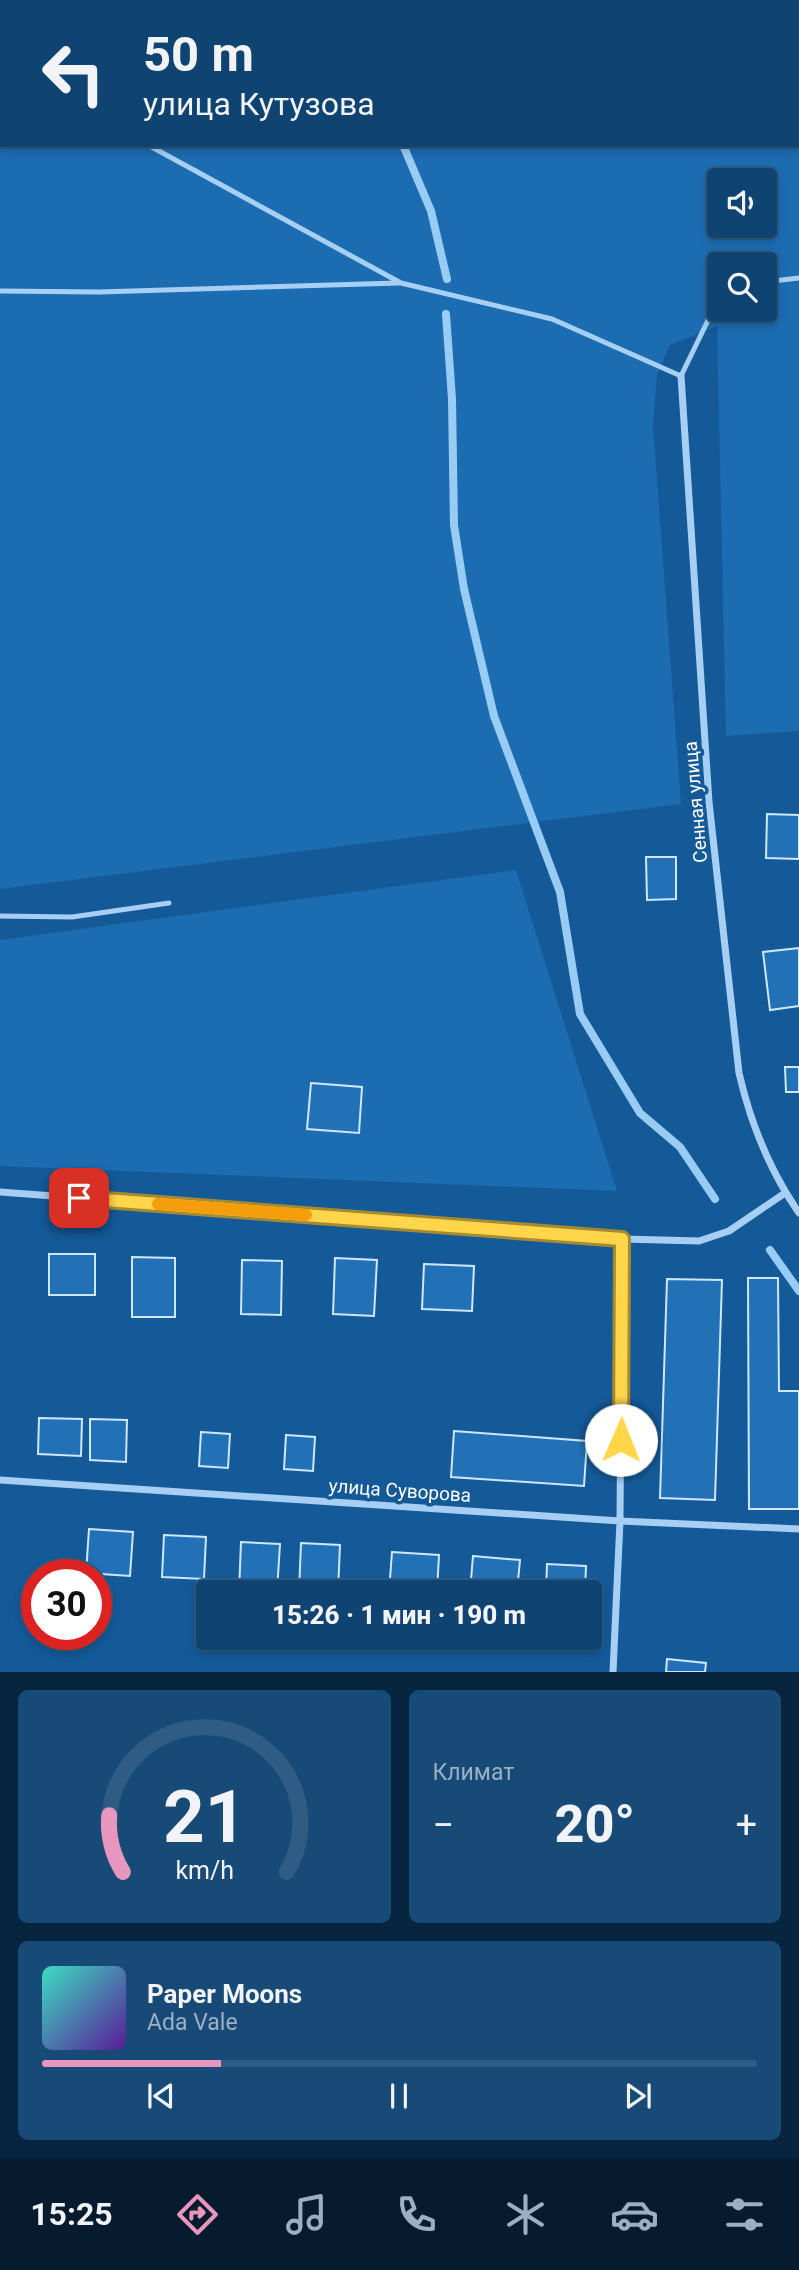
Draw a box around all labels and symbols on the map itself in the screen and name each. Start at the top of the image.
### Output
street label: Сенная улица [679,740,712,864]
pin [49,1168,109,1228]
position arrow [584,1403,658,1477]
street label: улица Суворова [328,1474,472,1507]
speed limit sign: 30 [21,1559,112,1650]

